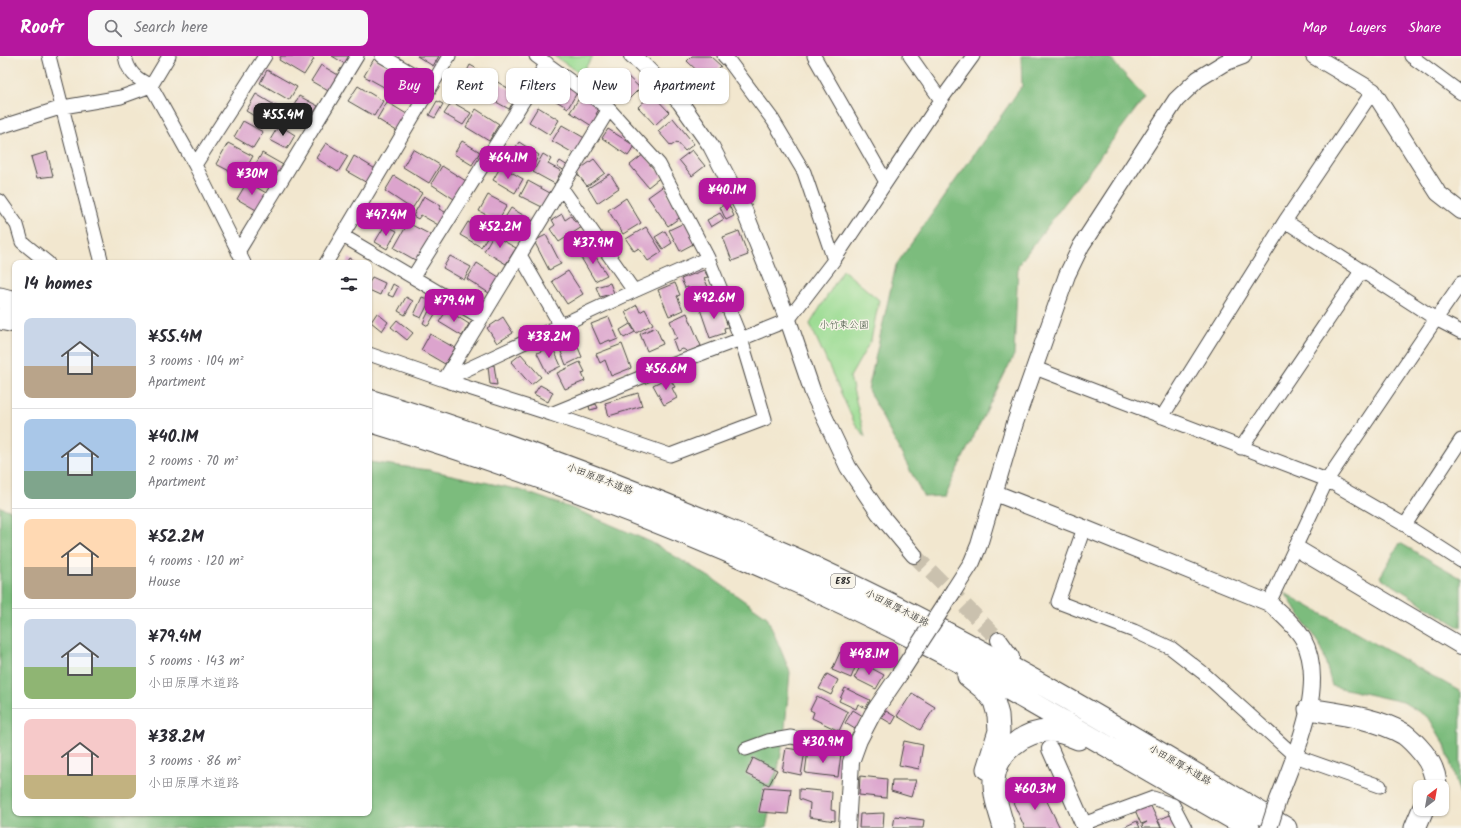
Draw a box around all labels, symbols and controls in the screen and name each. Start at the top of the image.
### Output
search box [88,10,368,46]
text: Roofr [20,13,64,43]
text: Search here [134,16,208,40]
icon: search [102,17,124,39]
text: Map [1303,17,1327,39]
text: Layers [1349,17,1387,39]
text: Share [1409,17,1441,39]
chip: Buy [384,68,434,104]
chip: Rent [442,68,498,104]
chip: Filters [506,68,570,104]
chip: New [578,68,631,104]
chip: Apartment [639,68,729,104]
pin: ¥55.4M [250,103,316,137]
text: ¥55.4M [262,105,304,126]
pin: ¥64.1M [475,146,541,180]
text: ¥64.1M [489,148,527,169]
pin: ¥30M [228,162,276,196]
text: ¥30M [236,164,268,185]
pin: ¥40.1M [694,178,760,212]
text: ¥40.1M [708,180,746,201]
pin: ¥47.4M [353,203,419,237]
text: ¥47.4M [365,205,407,226]
pin: ¥52.2M [467,215,533,249]
text: ¥52.2M [479,217,521,238]
pin: ¥37.9M [560,231,626,265]
text: ¥37.9M [573,233,613,254]
text: 14 homes [24,271,92,298]
icon: filters [338,273,360,295]
pin: ¥92.6M [681,286,747,320]
text: ¥92.6M [693,288,735,309]
pin: ¥79.4M [421,289,487,323]
text: ¥79.4M [434,291,474,312]
park label: 小竹東公園 [819,317,869,333]
text: ¥55.4M [148,324,202,351]
pin: ¥38.2M [516,325,582,359]
text: ¥38.2M [527,327,571,348]
icon: home [56,334,104,382]
text: 3 rooms · 104 m² [148,351,243,372]
pin: ¥56.6M [633,357,699,391]
text: ¥56.6M [645,359,687,380]
text: Apartment [148,372,206,393]
text: ¥40.1M [148,424,198,451]
icon: home [56,435,104,483]
text: 2 rooms · 70 m² [148,451,238,472]
street label: 小田原厚木道路 [564,459,636,499]
text: Apartment [148,472,206,493]
text: ¥52.2M [148,524,204,551]
icon: home [56,535,104,583]
text: 4 rooms · 120 m² [148,551,244,572]
text: House [148,572,180,593]
road number: E85 [831,574,855,588]
street label: 小田原厚木道路 [862,585,932,631]
text: ¥79.4M [148,624,201,651]
icon: home [56,635,104,683]
pin: ¥48.1M [836,642,902,676]
text: ¥48.1M [849,644,889,665]
text: 5 rooms · 143 m² [148,651,244,672]
text: 小田原厚木道路 [148,673,239,694]
text: ¥38.2M [148,724,205,751]
pin: ¥30.9M [790,730,856,764]
text: ¥30.9M [802,732,844,753]
icon: home [56,735,104,783]
street label: 小田原厚木道路 [1146,741,1214,789]
text: 3 rooms · 86 m² [148,751,241,772]
text: 小田原厚木道路 [148,773,239,794]
pin: ¥60.3M [1002,777,1068,811]
text: ¥60.3M [1014,779,1056,800]
north arrow [1413,780,1449,816]
map controls [1413,780,1449,816]

